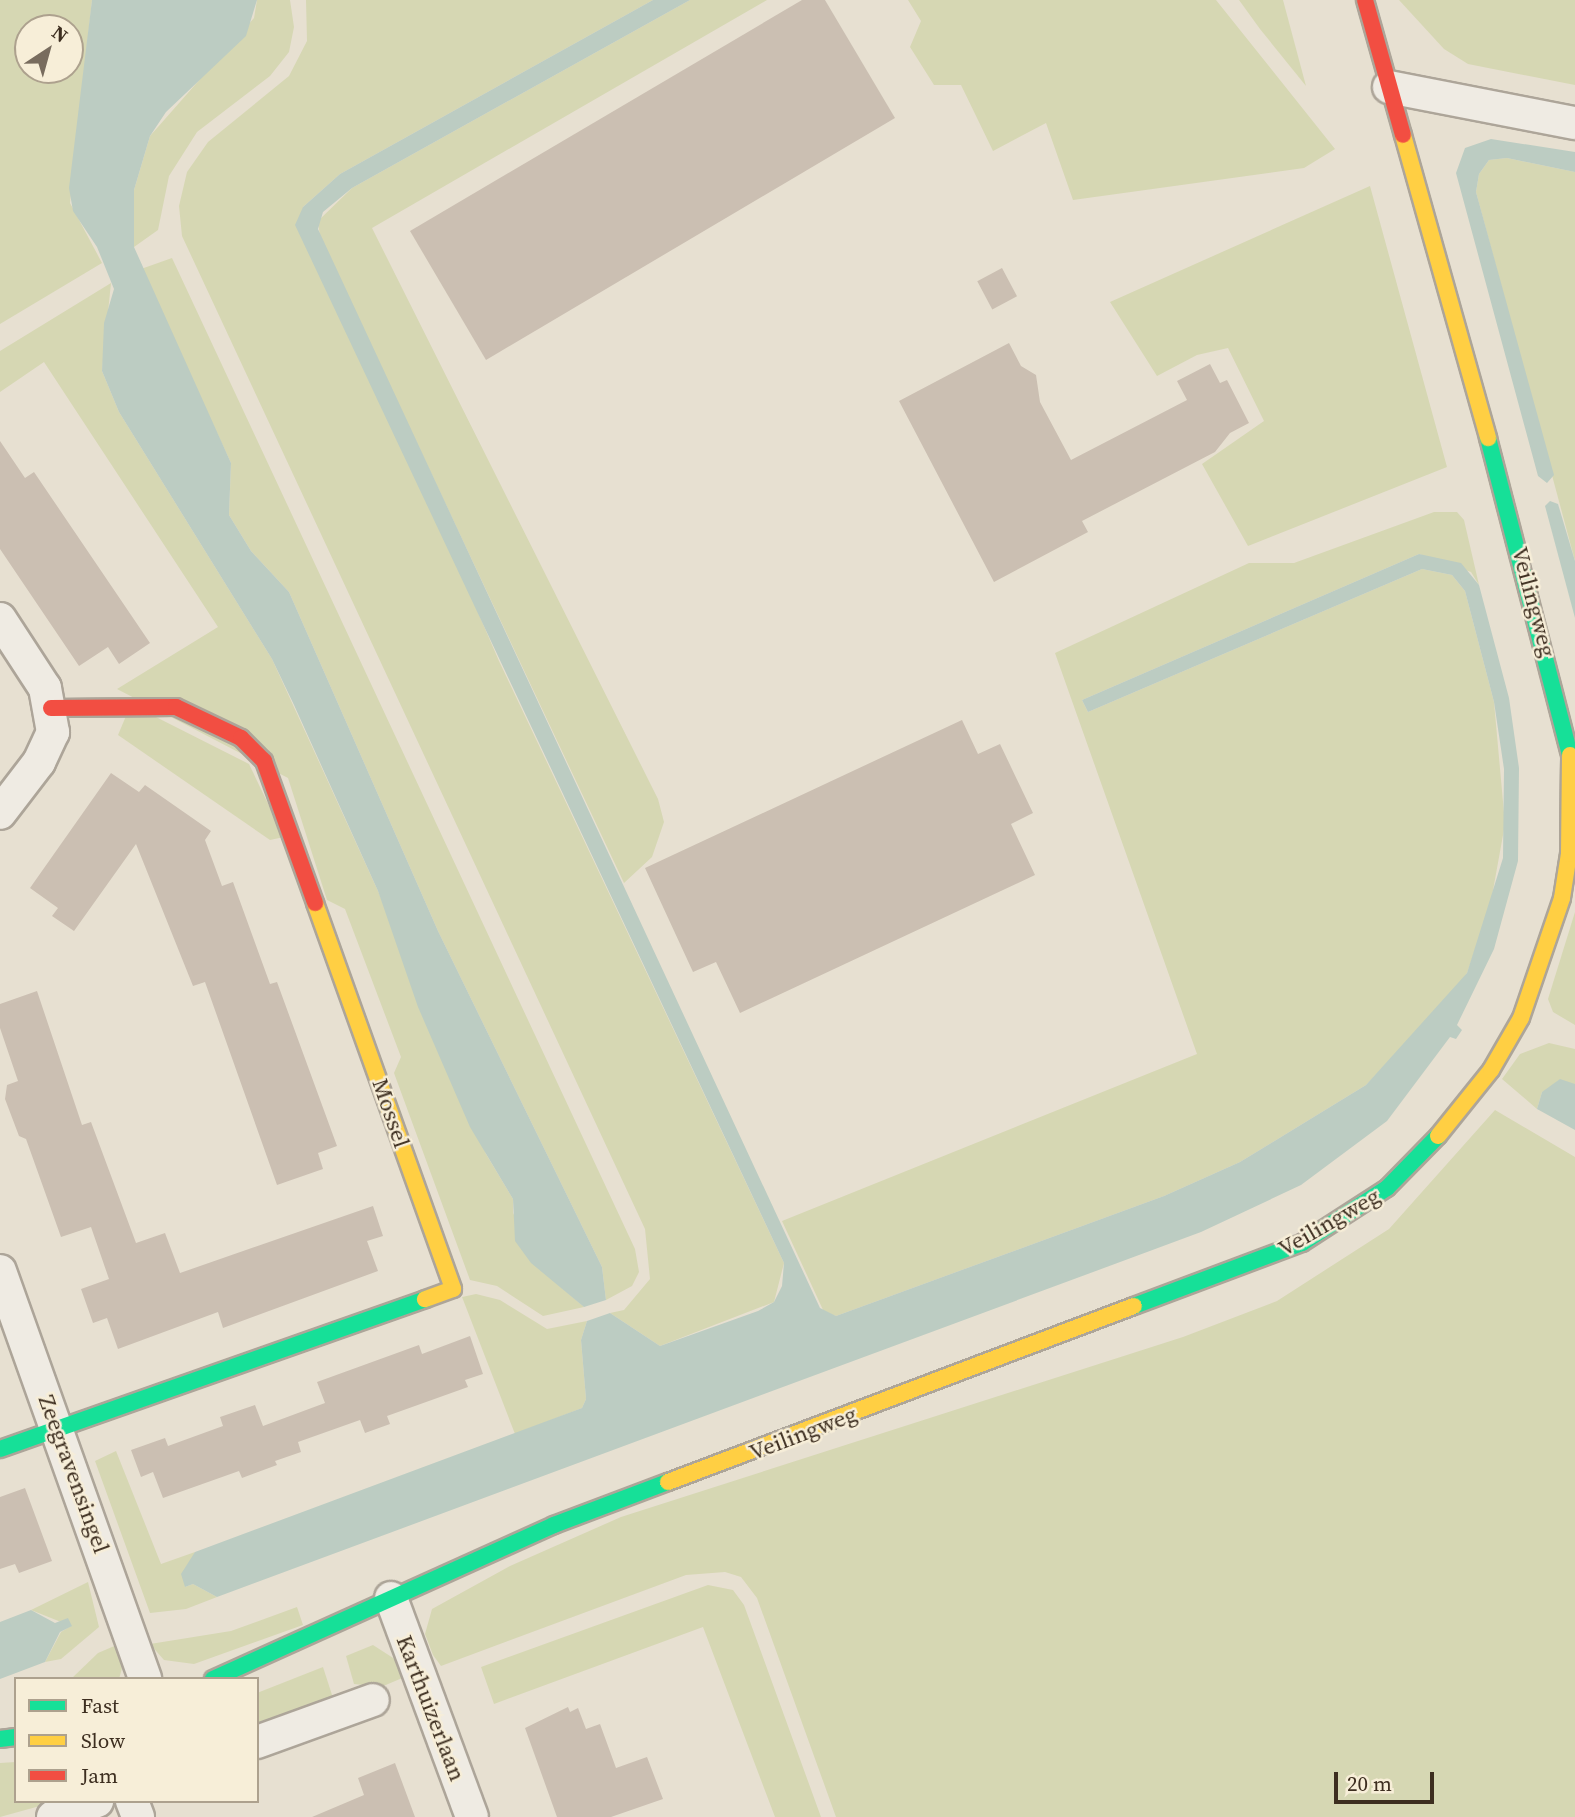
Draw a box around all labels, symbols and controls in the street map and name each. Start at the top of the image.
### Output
north arrow [14,14,84,84]
text: N [47,19,73,48]
street label: Veilingweg [1506,544,1562,660]
street label: Mossel [366,1075,416,1151]
street label: Veilingweg [1273,1182,1385,1262]
street label: Zeegravensingel [33,1391,115,1557]
street label: Veilingweg [745,1400,861,1466]
street label: Karthuizerlaan [391,1631,471,1785]
legend [14,1677,259,1803]
text: Fast [81,1691,119,1720]
text: Slow [81,1726,125,1755]
scale bar [1337,1758,1437,1802]
text: Jam [81,1761,118,1790]
text: 20 m [1347,1769,1392,1798]

